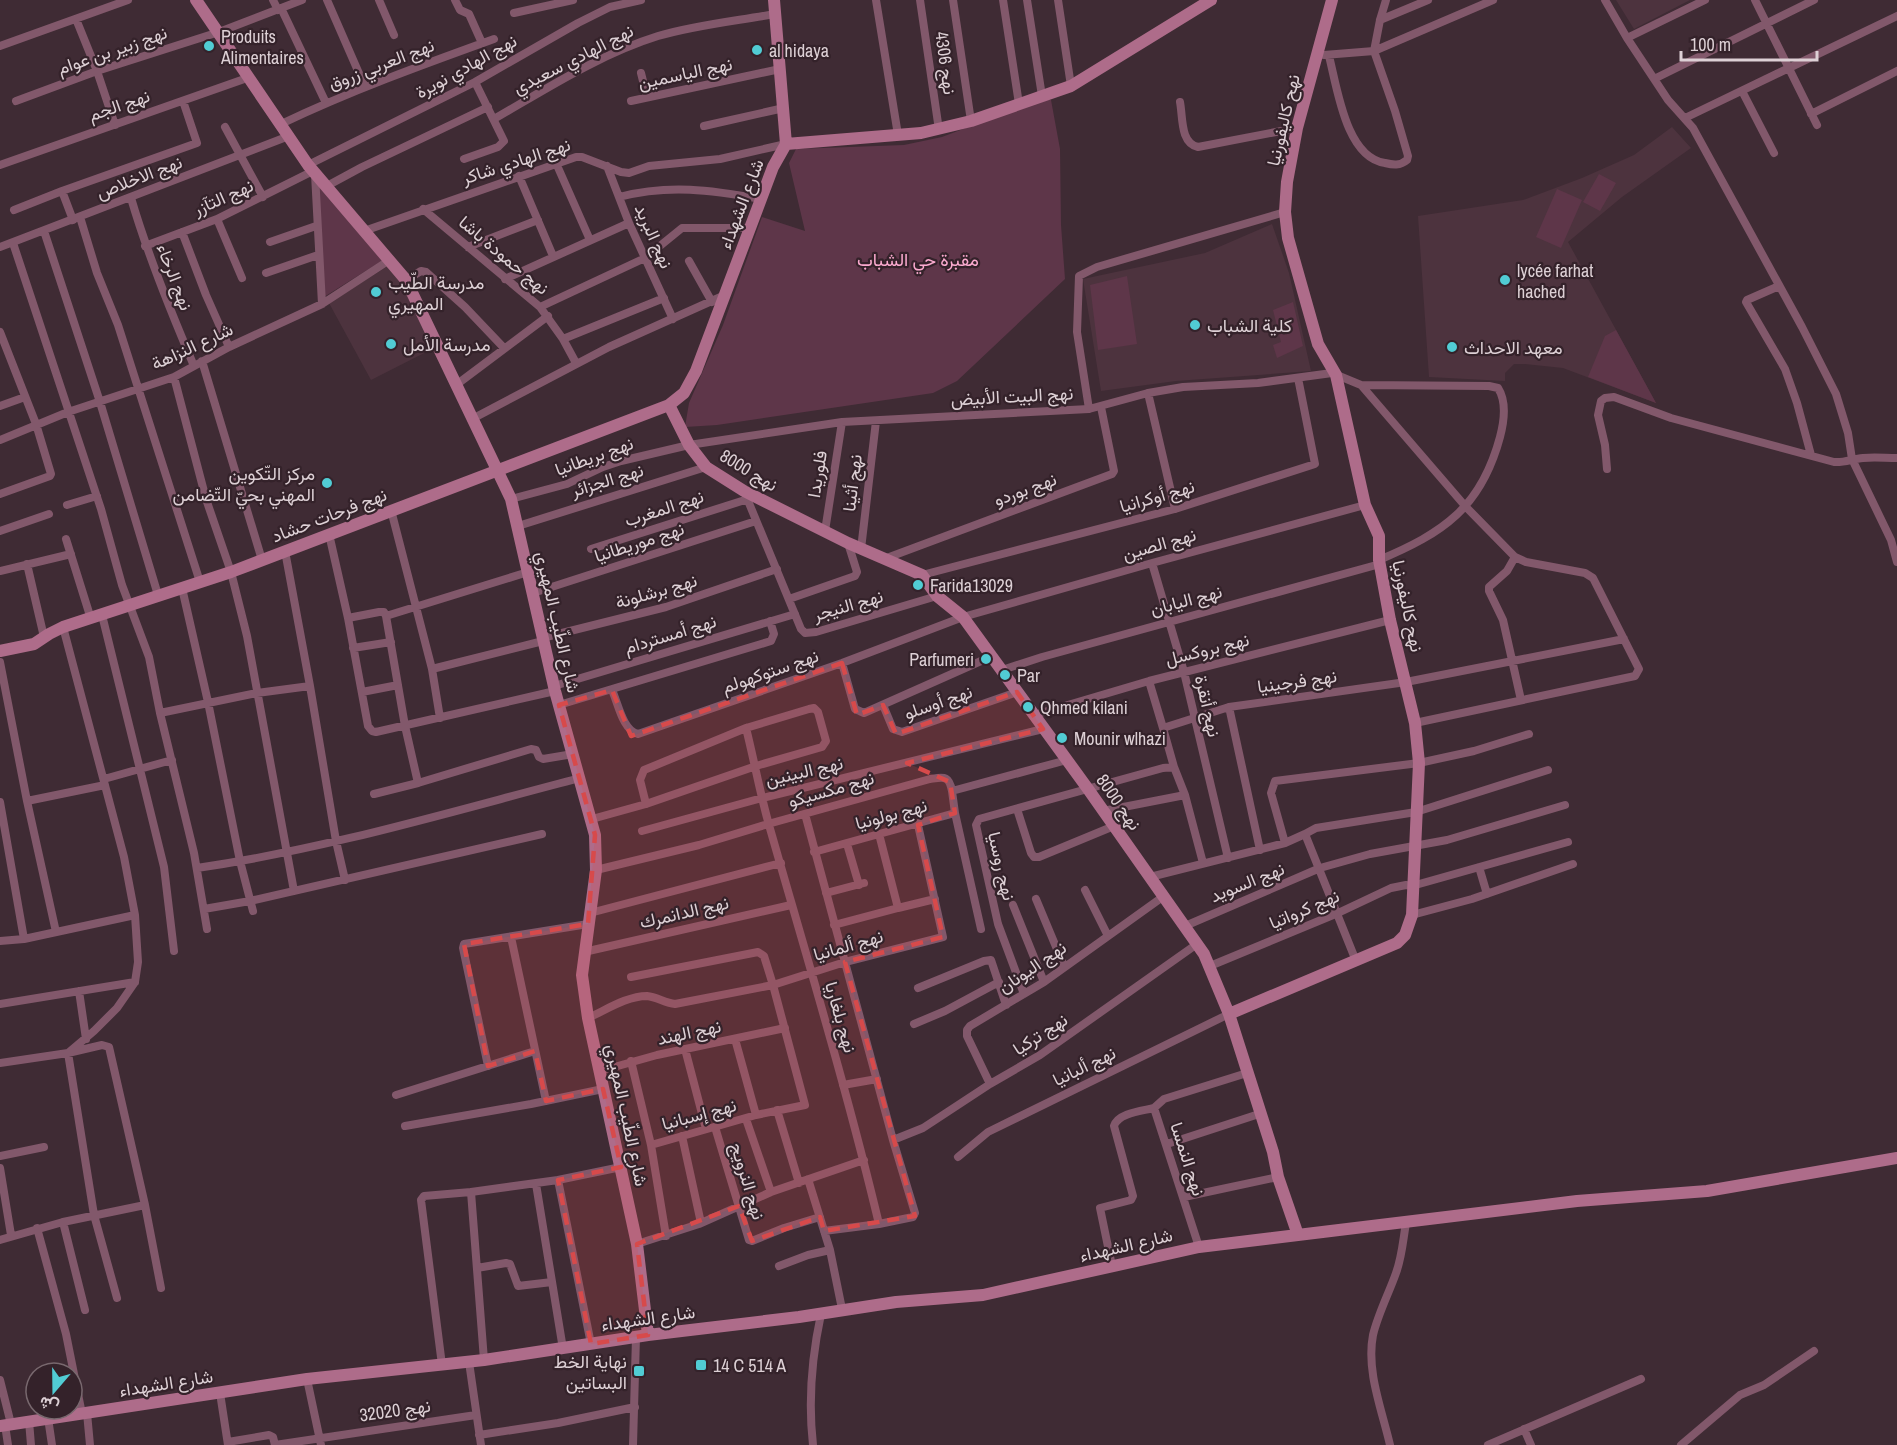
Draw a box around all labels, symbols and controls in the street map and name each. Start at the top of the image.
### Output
street label: نهج الهادي سعيدي [508,18,639,103]
street label: نهج زبير بن عوام [54,20,170,80]
place label: Produits Alimentaires [220,24,304,70]
scale bar [1681,24,1818,62]
street label: نهج الهادي نويرة [411,28,523,107]
street label: نهج 4306 [929,30,963,96]
street label: نهج العربي زروق [324,32,439,98]
text: 100 m [1690,32,1731,57]
place label: al hidaya [769,38,829,63]
marker: Produits Alimentaires [202,39,216,53]
marker: al hidaya [750,43,764,57]
street label: نهج الياسمين [636,51,734,95]
street label: نهح كاليفورنيا [1260,72,1306,168]
street label: نهج الجم [85,83,153,127]
street label: نهج الهادي شاكر [458,132,574,193]
street label: نهج الاخلاص [92,149,186,205]
street label: شارع الشهداء [712,155,770,253]
street label: نهج التآزر [188,173,257,222]
street label: نهج البريد [629,200,679,272]
street label: نهج حمودة باشا [453,210,555,300]
street label: نهج الرخاء [151,240,199,314]
park label: مقبرة حي الشباب [857,247,979,275]
place label: lycée farhat hached [1517,258,1593,304]
place label: مدرسة الطّيب المهيري [388,270,484,319]
marker: lycée farhat hached [1498,273,1512,287]
marker: مدرسة الطّيب المهيري [369,285,383,299]
place label: كلية الشباب [1207,313,1292,338]
street label: شارع النزاهة [147,316,237,376]
marker: كلية الشباب [1188,318,1202,332]
place label: مدرسة الأمل [403,332,491,357]
place label: معهد الاحداث [1464,335,1563,360]
marker: مدرسة الأمل [384,337,398,351]
marker: معهد الاحداث [1445,340,1459,354]
street label: نهج البيت الأبيض [950,380,1074,412]
street label: نهج بريطانيا [551,430,637,482]
street label: نهج 8000 [715,443,783,497]
street label: فلوريدا [801,449,833,499]
street label: نهج أثينا [836,453,868,513]
street label: نهج الجزائر [567,457,646,503]
place label: مركز التّكوين المهني بحيّ التّضامن [173,461,315,510]
street label: نهج بوردو [990,466,1060,512]
street label: نهج أوكرانيا [1117,473,1197,519]
marker: مركز التّكوين المهني بحيّ التّضامن [320,476,334,490]
street label: نهج فرحات حشاد [268,482,390,548]
street label: نهج المغرب [621,483,707,533]
street label: نهج موريطانيا [591,516,687,568]
street label: نهج الصين [1119,522,1199,566]
street label: شارع الطّيب المهيري [527,549,586,696]
street label: نهح كاليفورنيا [1386,558,1430,654]
street label: نهج برشلونة [612,567,700,615]
place label: Farida13029 [930,573,1013,598]
marker: Farida13029 [911,578,925,592]
street label: نهج اليابان [1147,578,1225,622]
street label: نهج النيجر [809,583,886,627]
street label: نهج أمستردام [621,608,719,660]
street label: نهج بروكسل [1162,626,1252,672]
street label: نهج ستوكهولم [718,643,822,699]
place label: Parfumeri [909,647,974,672]
marker: Parfumeri [979,652,993,666]
place label: Par [1017,663,1040,688]
street label: نهج فرجينيا [1256,663,1338,699]
marker: Par [998,668,1012,682]
street label: نهج أنقرة [1189,673,1227,739]
street label: نهج أوسلو [901,679,975,725]
place label: Qhmed kilani [1040,695,1128,720]
marker: Qhmed kilani [1021,700,1035,714]
place label: Mounir wlhazi [1074,726,1166,751]
marker: Mounir wlhazi [1055,731,1069,745]
street label: نهج البينين [763,750,845,792]
street label: نهج مكسيكو [785,765,877,813]
street label: نهج 8000 [1091,769,1147,835]
street label: نهج بولونيا [852,792,930,836]
street label: نهج روسيا [982,829,1022,903]
street label: نهج السويد [1206,856,1288,908]
street label: نهج كرواتيا [1265,883,1343,935]
street label: نهج الدانمرك [637,890,731,934]
street label: نهج ألمانيا [810,923,886,967]
street label: نهج اليونان [993,935,1071,999]
street label: نهج بلغاريا [819,978,863,1056]
street label: نهج تركيا [1008,1007,1072,1061]
street label: نهج الهند [655,1013,723,1051]
street label: نهج ألبانيا [1048,1040,1120,1092]
street label: شارع الطّيب المهيري [597,1042,654,1189]
street label: نهج إسبانيا [659,1092,739,1136]
street label: نهج النمسا [1164,1119,1212,1199]
street label: نهج النرويج [724,1139,772,1223]
street label: شارع الشهداء [1077,1222,1175,1268]
street label: شارع الشهداء [599,1299,697,1337]
place label: نهاية الخط البساتين [554,1349,627,1395]
place label: 14 C 514 A [713,1353,786,1378]
marker: 14 C 514 A [694,1358,708,1372]
north arrow [24,1361,84,1421]
street label: شارع الشهداء [117,1363,215,1403]
marker: نهاية الخط البساتين [632,1364,646,1378]
text: ش [36,1391,62,1419]
street label: نهج 32020 [358,1393,432,1427]

